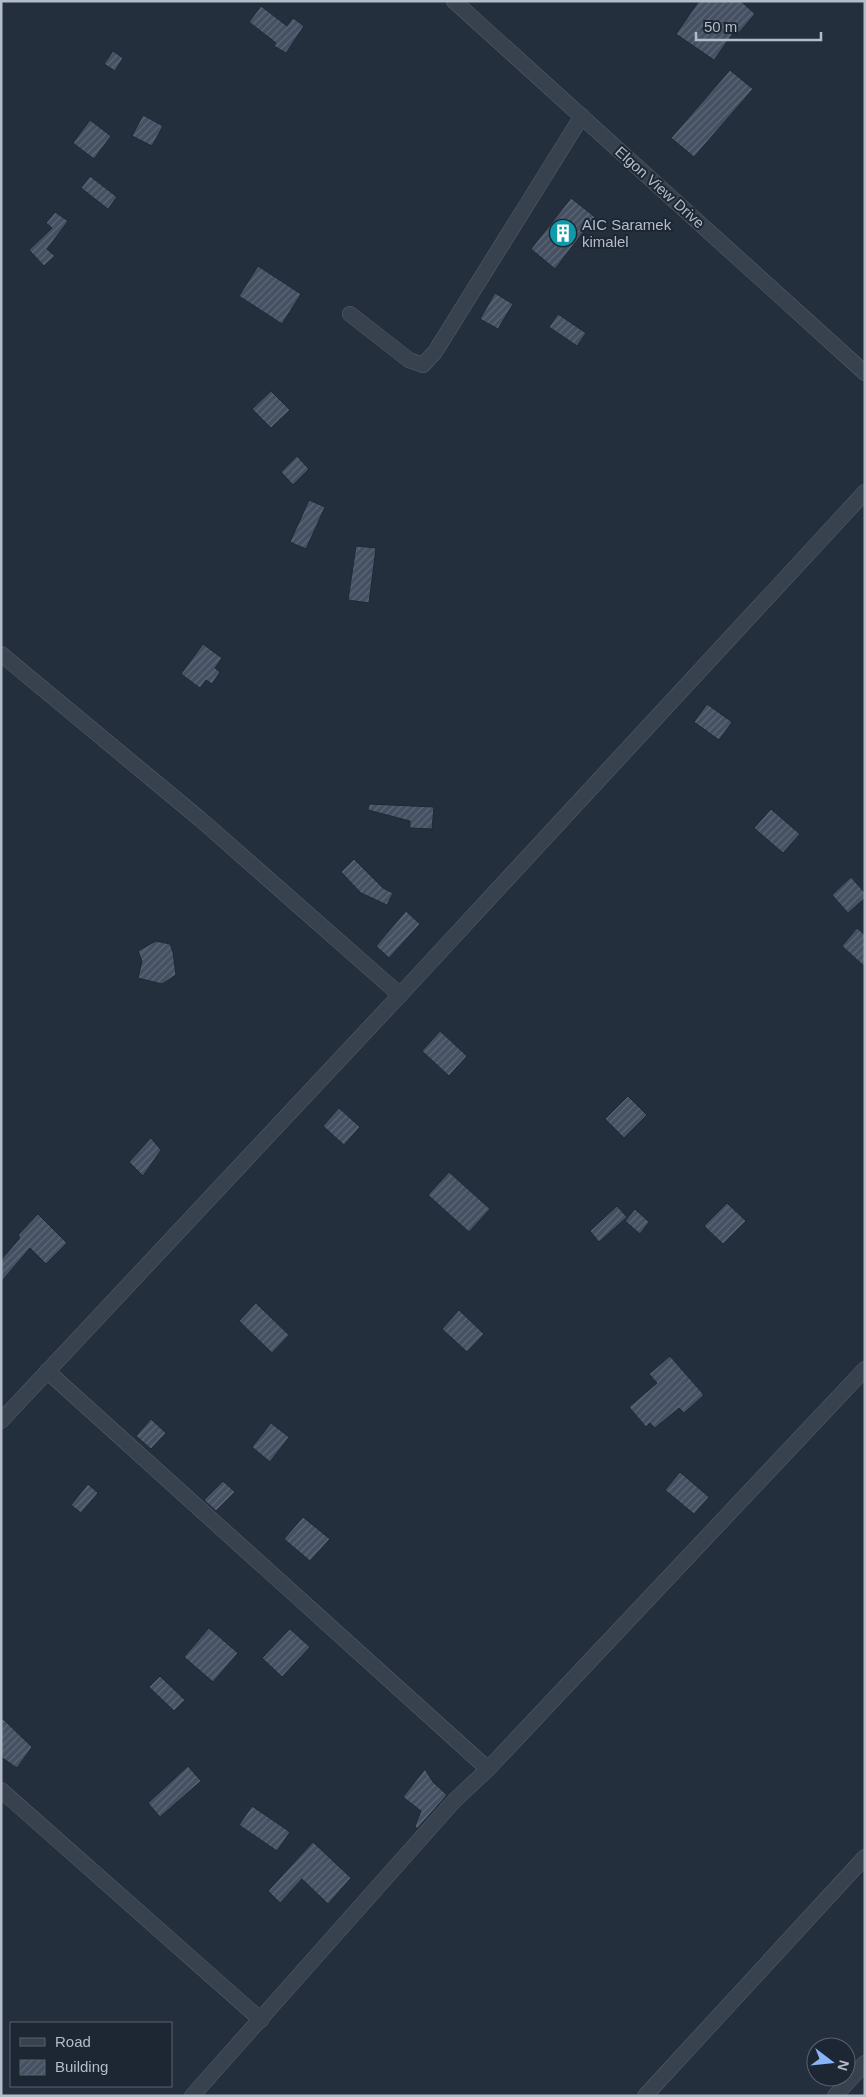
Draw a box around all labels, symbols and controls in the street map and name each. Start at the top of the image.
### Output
scale bar [696,10,821,42]
text: 50 m [704,18,737,35]
street label: Elgon View Drive [612,143,708,231]
place label: AIC Saramek kimalel [582,216,672,250]
building icon: AIC Saramek kimalel [548,218,578,248]
legend [10,2022,172,2087]
text: Road [55,2033,91,2050]
north arrow [806,2037,856,2087]
text: Building [55,2058,108,2075]
text: N [834,2059,853,2073]

